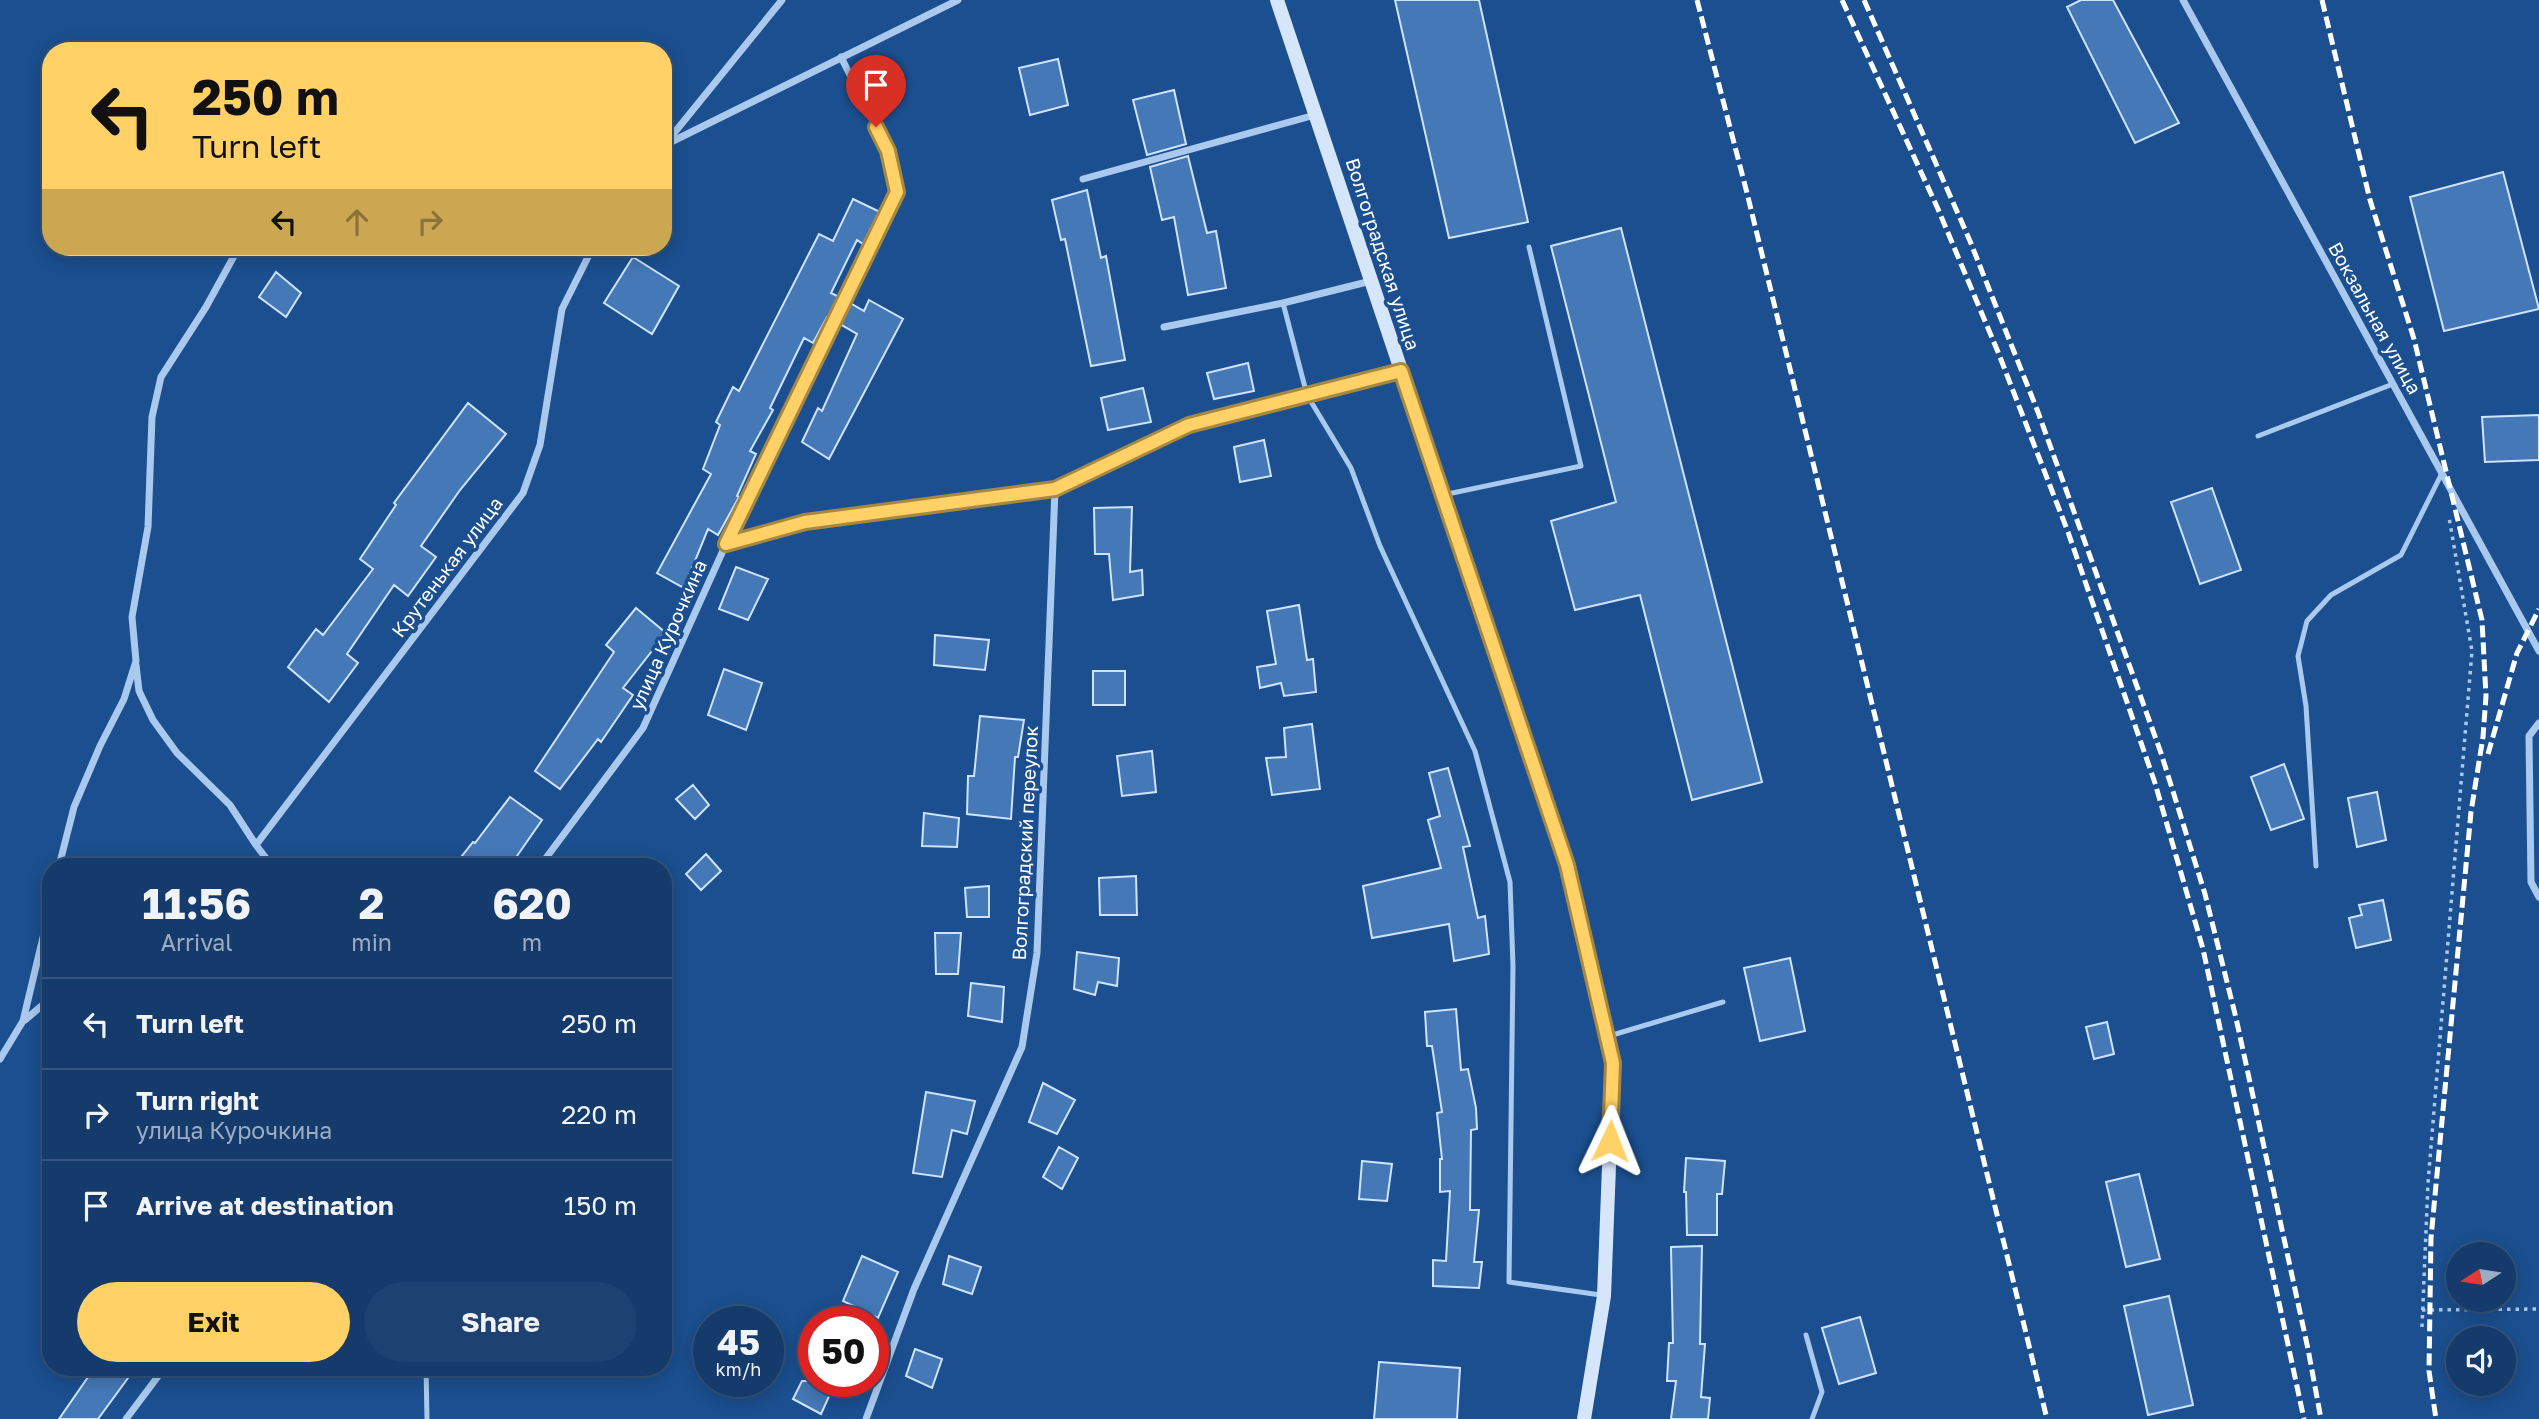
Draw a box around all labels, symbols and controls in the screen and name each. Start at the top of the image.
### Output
pin [846,55,906,127]
icon: arrive [857,66,895,104]
text: 250 m [192,67,339,126]
icon: left [77,70,168,161]
text: Turn left [192,127,321,165]
street label: Волгоградская улица [1342,155,1425,353]
icon: left [265,203,303,241]
icon: ahead [338,203,376,241]
icon: right [411,203,449,241]
street label: Вокзальная улица [2324,238,2427,398]
street label: Крутенькая улица [386,492,507,642]
street label: улица Курочкина [624,556,711,714]
street label: Волгоградский переулок [1007,725,1042,961]
text: 11:56 [142,878,251,928]
text: 2 [359,878,384,928]
text: 620 [492,878,572,928]
text: Arrival [161,928,233,956]
text: min [351,928,392,956]
text: m [522,928,542,956]
icon: left [77,1005,115,1043]
text: Turn left [136,1008,244,1039]
text: 250 m [561,1008,637,1039]
text: Turn right [136,1085,259,1116]
icon: right [77,1096,115,1134]
text: 220 m [561,1099,637,1130]
position arrow [1573,1104,1647,1178]
text: улица Курочкина [136,1116,332,1144]
icon: arrive [77,1187,115,1225]
text: Arrive at destination [136,1190,394,1221]
text: 150 m [564,1190,637,1221]
north arrow [2446,1242,2516,1312]
map controls [2446,1242,2516,1396]
button: Exit [77,1282,350,1362]
button: Share [364,1282,637,1362]
speed limit sign: 50 [798,1306,889,1397]
text: 45 [717,1321,760,1363]
button: sound [2446,1326,2516,1396]
text: km/h [716,1358,761,1380]

